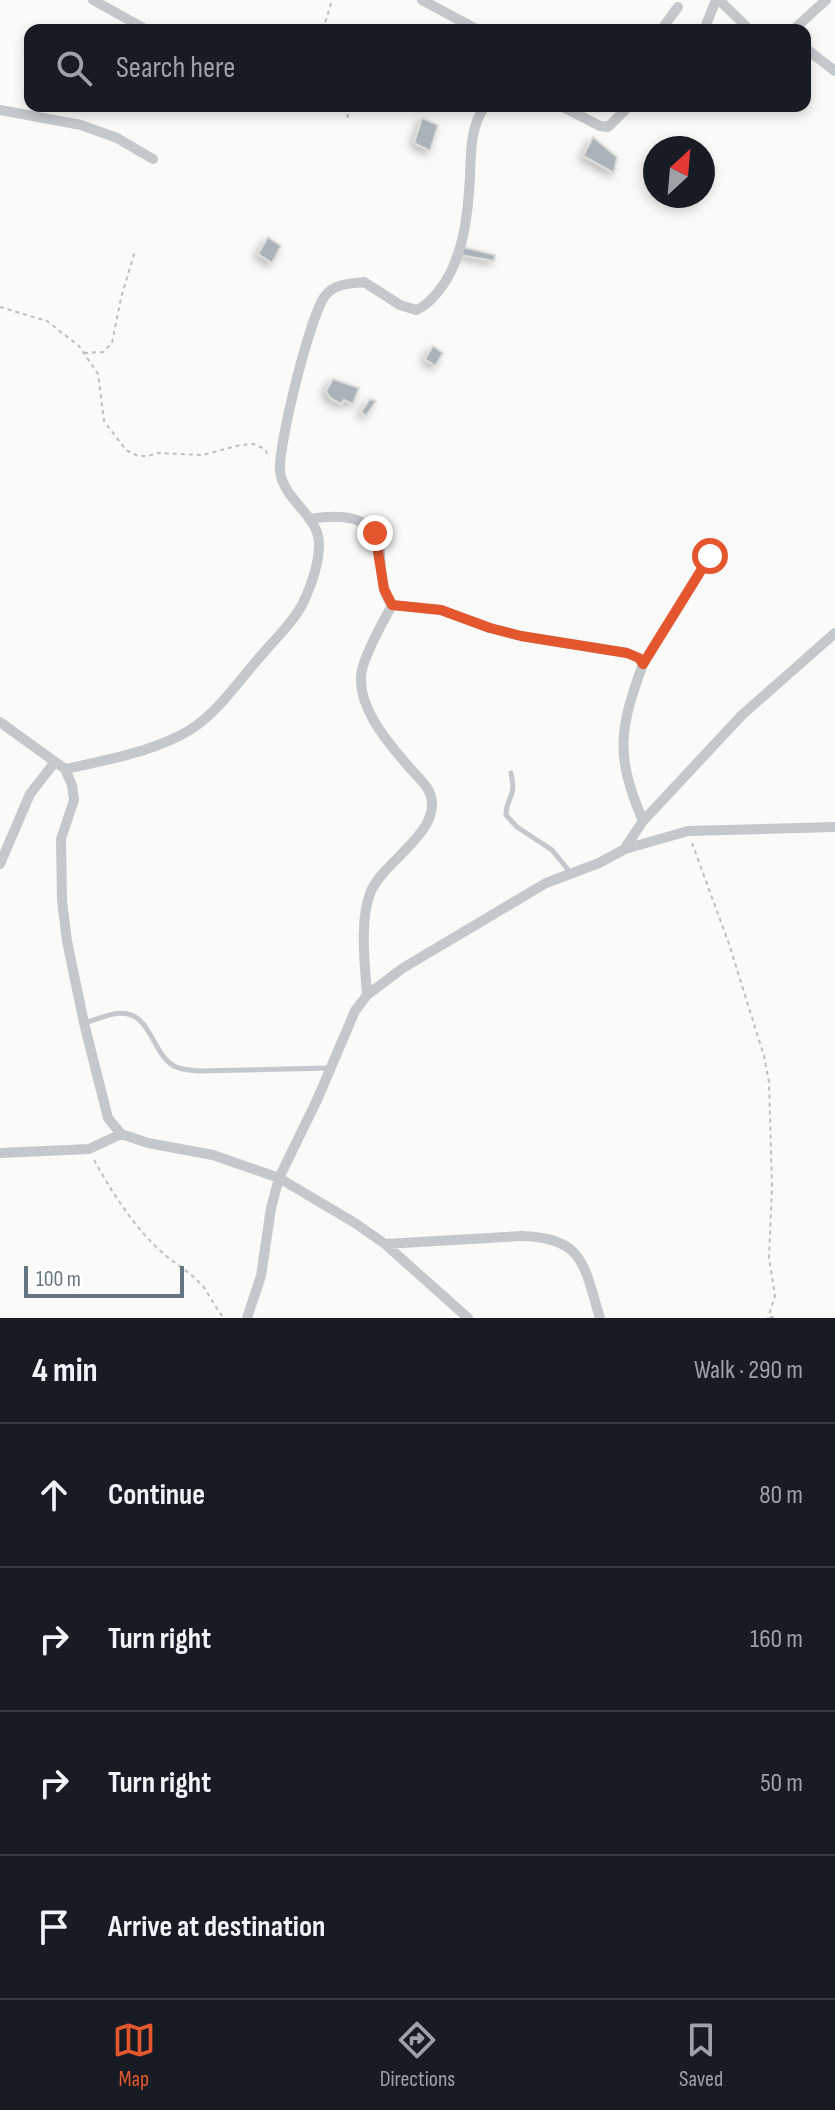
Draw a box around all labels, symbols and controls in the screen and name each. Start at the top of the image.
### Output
search box [24,24,811,112]
icon: search [52,46,96,90]
text: Search here [116,50,235,86]
north arrow [643,136,715,208]
route end [357,515,393,551]
route start [692,538,728,574]
scale bar [24,1262,184,1298]
text: 100 m [36,1266,81,1293]
text: 4 min [32,1350,98,1391]
text: Walk · 290 m [694,1355,803,1386]
icon: ahead [32,1473,76,1517]
text: Continue [108,1477,205,1513]
text: 80 m [759,1480,803,1511]
icon: right [32,1617,76,1661]
text: Turn right [108,1621,211,1657]
text: 160 m [750,1624,803,1655]
icon: right [32,1761,76,1805]
text: Turn right [108,1765,211,1801]
text: 50 m [760,1768,803,1799]
icon: arrive [32,1905,76,1949]
text: Arrive at destination [108,1909,325,1945]
tab: Map [112,2018,156,2093]
tab: Directions [380,2018,455,2093]
tab: Saved [679,2018,723,2093]

